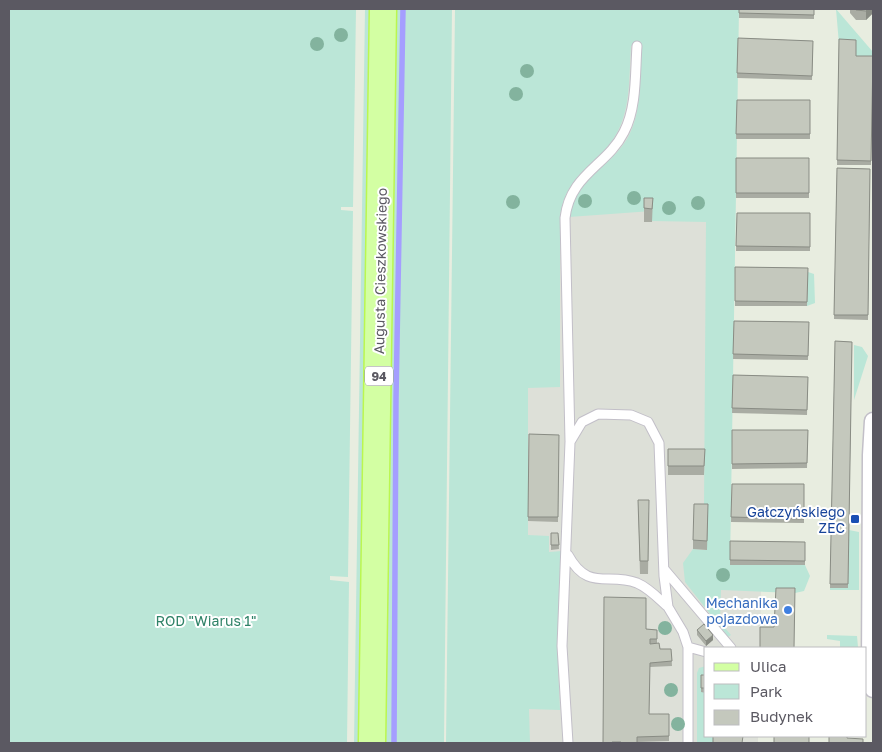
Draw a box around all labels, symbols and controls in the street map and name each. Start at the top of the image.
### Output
street label: Augusta Cieszkowskiego [370,188,390,354]
road number: 94 [365,366,393,386]
place label: Gałczyńskiego ZEC [747,503,845,536]
marker: Gałczyńskiego ZEC [849,513,861,525]
place label: Mechanika pojazdowa [706,594,778,627]
marker: Mechanika pojazdowa [782,604,794,616]
park label: ROD "Wiarus 1" [155,612,257,629]
legend [704,647,867,737]
text: Ulica [750,657,786,675]
text: Park [750,682,783,700]
text: Budynek [750,707,814,725]

